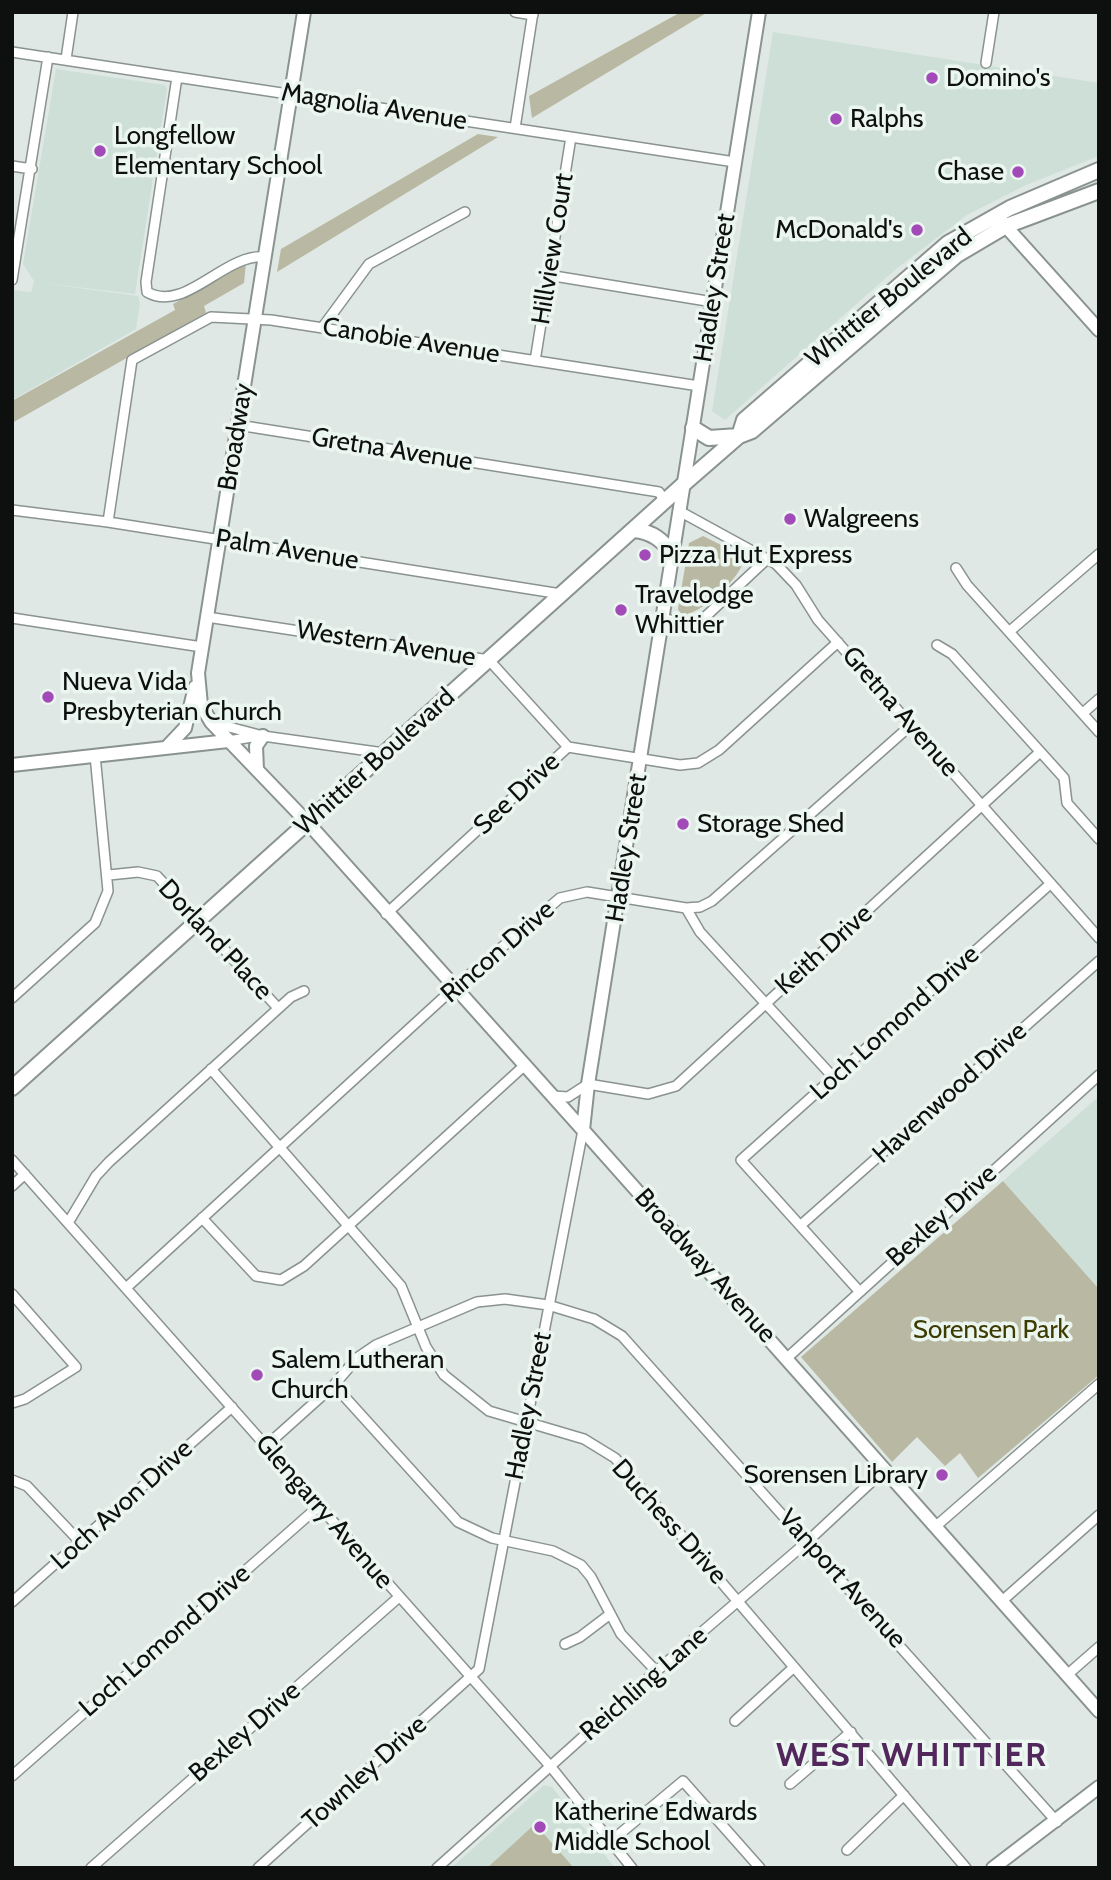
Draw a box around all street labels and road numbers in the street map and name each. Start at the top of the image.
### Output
street label: Magnolia Avenue [279,77,469,137]
street label: Hillview Court [526,171,580,327]
street label: Hadley Street [688,211,742,365]
street label: Whittier Boulevard [800,221,978,375]
street label: Canobie Avenue [320,312,502,370]
street label: Broadway [212,381,260,493]
street label: Gretna Avenue [309,422,475,478]
street label: Palm Avenue [213,523,361,577]
street label: Western Avenue [294,614,478,674]
street label: Gretna Avenue [835,640,965,784]
street label: Whittier Boulevard [289,682,461,842]
street label: See Drive [468,746,566,842]
street label: Hadley Street [600,771,654,925]
street label: Dorland Place [151,873,279,1007]
street label: Rincon Drive [435,894,561,1010]
street label: Keith Drive [769,898,879,1002]
street label: Loch Lomond Drive [804,939,986,1107]
street label: Havenwood Drive [867,1016,1033,1170]
street label: Bexley Drive [880,1158,1004,1274]
street label: Broadway Avenue [628,1183,782,1349]
street label: Hadley Street [499,1329,559,1483]
street label: Glengarry Avenue [248,1428,400,1596]
street label: Loch Avon Drive [45,1433,199,1577]
street label: Duchess Drive [605,1453,733,1591]
street label: Vanport Avenue [772,1503,912,1655]
street label: Loch Lomond Drive [73,1558,257,1724]
street label: Reichling Lane [574,1620,714,1748]
street label: Bexley Drive [183,1675,307,1789]
street label: Townley Drive [297,1709,433,1837]

